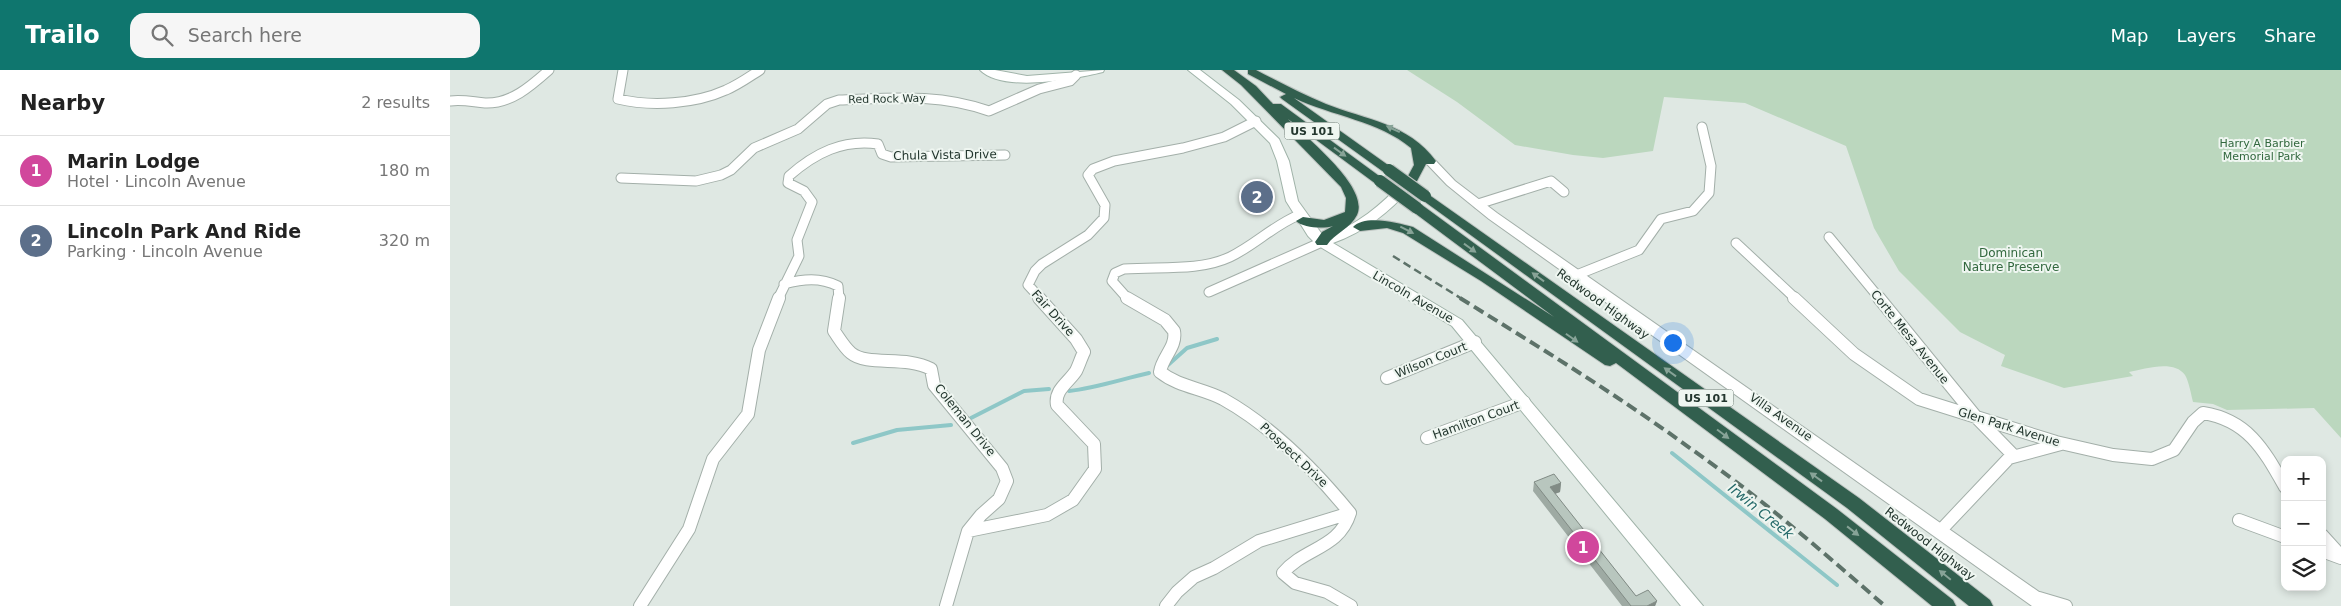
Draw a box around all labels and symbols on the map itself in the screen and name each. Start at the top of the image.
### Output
street label: Red Rock Way [848,92,926,106]
road number: US 101 [1284,122,1340,140]
one-way arrow [1386,125,1401,133]
park label: Harry A Barbier Memorial Park [2219,137,2305,163]
street label: Chula Vista Drive [893,147,997,163]
one-way arrow [1333,147,1347,157]
pin: 2 [1241,178,1273,216]
one-way arrow [1400,226,1414,234]
one-way arrow [1464,242,1477,252]
park label: Dominican Nature Preserve [1963,246,2059,274]
street label: Redwood Highway [1554,266,1652,342]
street label: Lincoln Avenue [1370,268,1456,326]
one-way arrow [1531,272,1545,282]
street label: Fair Drive [1029,287,1077,339]
street label: Corte Mesa Avenue [1868,287,1952,387]
your location [1660,330,1686,356]
one-way arrow [1566,333,1579,343]
street label: Wilson Court [1393,339,1469,381]
one-way arrow [1664,366,1677,377]
street label: Coleman Drive [932,381,998,459]
road number: US 101 [1678,389,1734,406]
street label: Villa Avenue [1747,390,1815,444]
street label: Hamilton Court [1431,398,1522,442]
street label: Glen Park Avenue [1956,405,2062,449]
street label: Prospect Drive [1257,420,1331,490]
one-way arrow [1716,429,1730,439]
one-way arrow [1809,472,1823,482]
water label: Irwin Creek [1725,480,1798,543]
street label: Redwood Highway [1882,504,1978,584]
one-way arrow [1846,526,1859,537]
pin: 1 [1567,528,1599,566]
one-way arrow [1938,570,1952,580]

